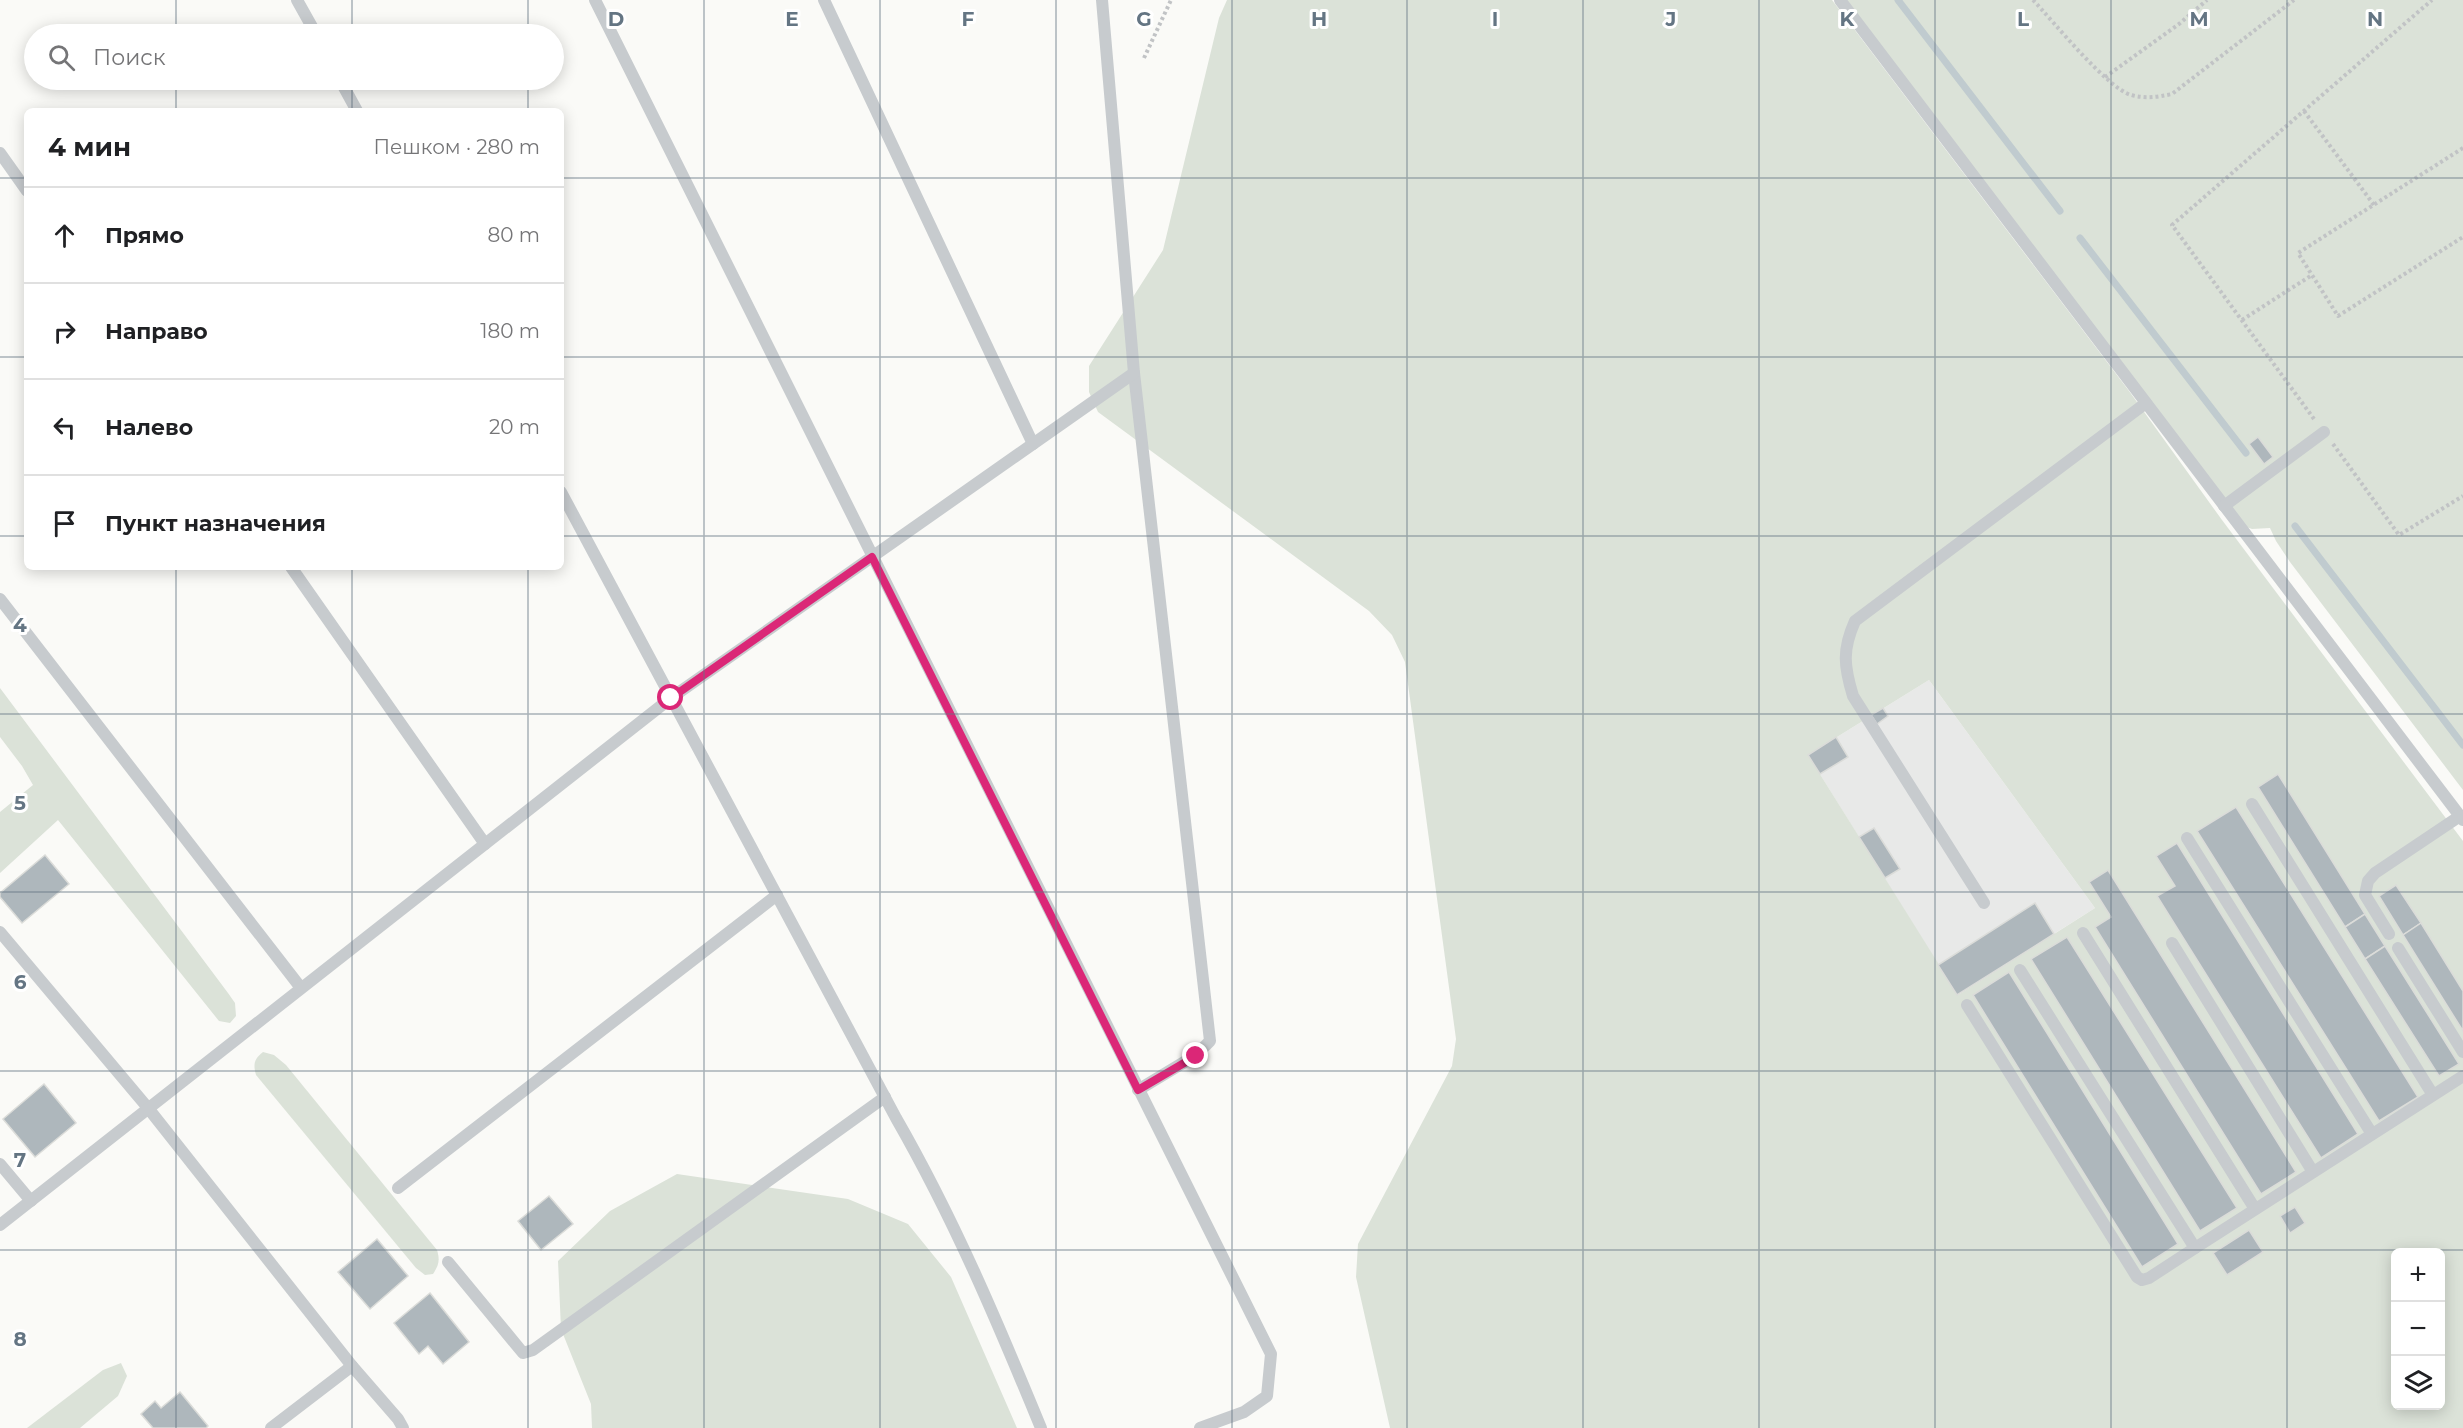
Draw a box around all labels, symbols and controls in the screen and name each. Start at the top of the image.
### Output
text: D [608,7,624,31]
text: E [785,7,799,31]
text: F [962,7,975,31]
text: G [1136,7,1152,31]
text: H [1311,7,1327,31]
text: I [1492,7,1498,31]
text: J [1665,7,1676,31]
text: K [1840,7,1856,31]
text: L [2017,7,2029,31]
text: M [2189,7,2209,31]
text: N [2367,7,2383,31]
search box [24,24,564,90]
icon: search [45,41,78,74]
text: Поиск [93,44,165,71]
text: 4 мин [48,131,131,163]
text: Пешком · 280 m [373,135,540,159]
icon: ahead [48,219,81,252]
text: Прямо [105,222,184,249]
text: 80 m [488,223,540,247]
icon: right [48,315,81,348]
text: Направо [105,318,208,345]
text: 180 m [480,319,540,343]
icon: left [48,411,81,444]
text: Налево [105,414,193,441]
text: 20 m [489,415,540,439]
icon: arrive [48,507,81,540]
text: Пункт назначения [105,510,326,537]
text: 4 [13,613,27,637]
route start [657,684,683,710]
text: 5 [14,791,26,815]
text: 6 [14,970,27,994]
route end [1182,1042,1208,1068]
text: 7 [14,1148,26,1172]
map controls [2391,1248,2445,1410]
button: + [2391,1248,2445,1302]
button: − [2391,1302,2445,1356]
text: 8 [13,1327,27,1351]
button: layers [2391,1356,2445,1410]

